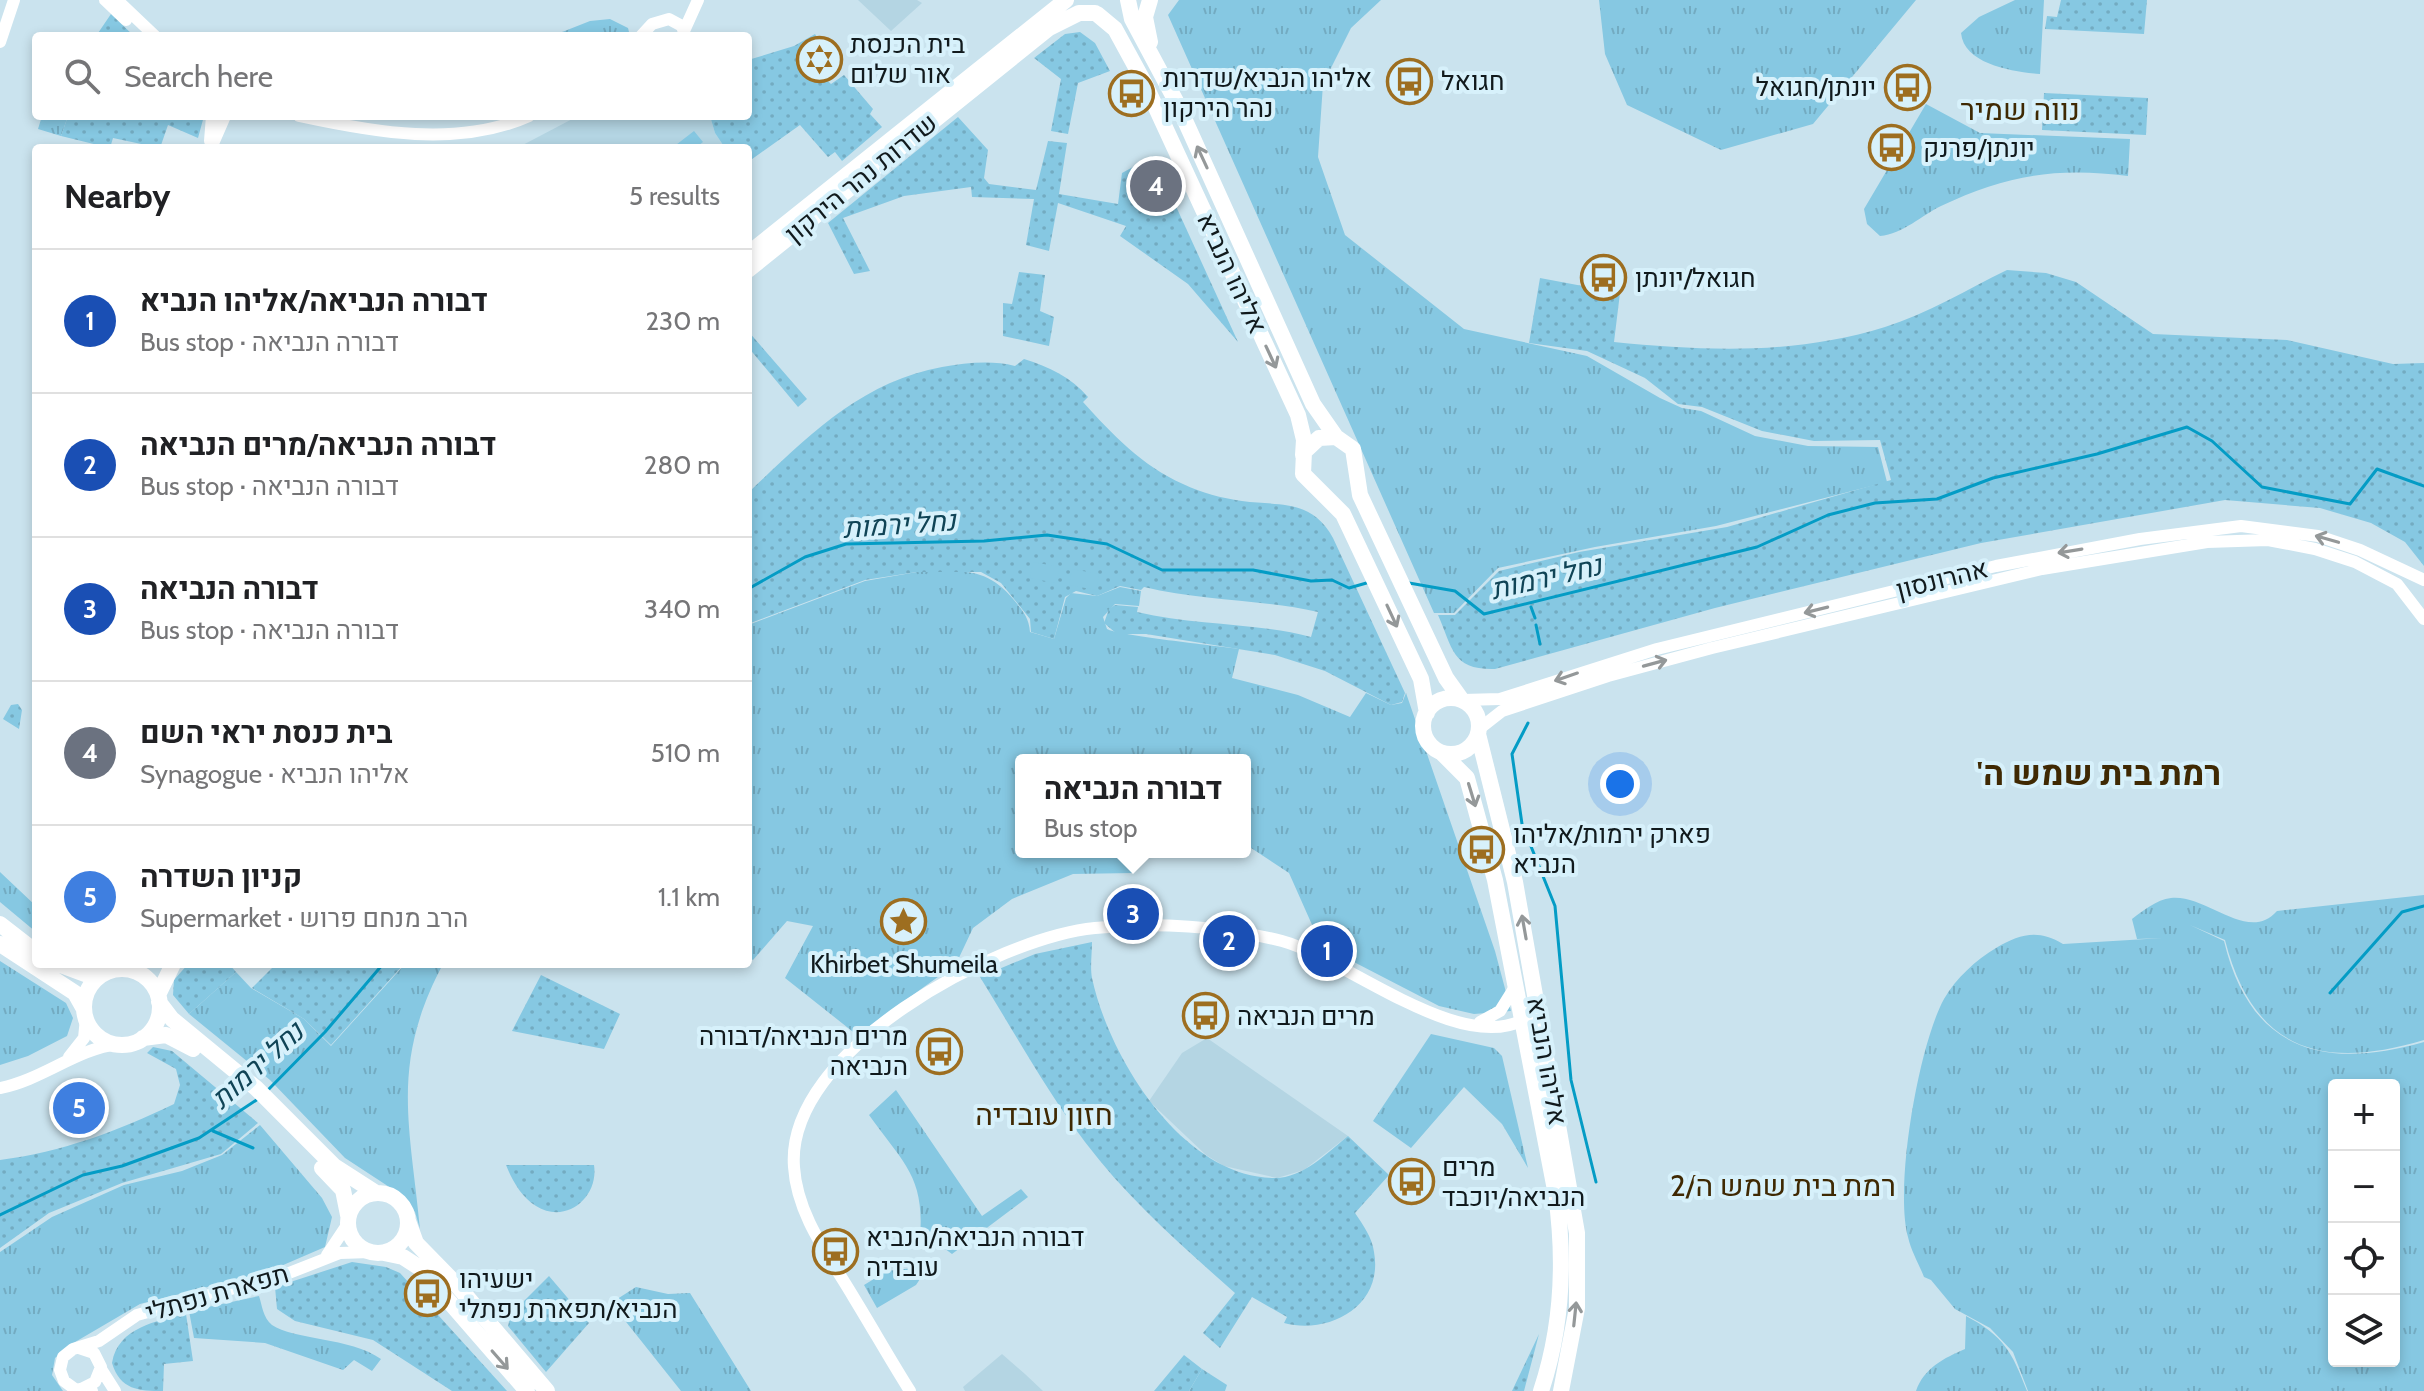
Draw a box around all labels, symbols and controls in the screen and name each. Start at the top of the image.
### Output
place label: בית הכנסת אור שלום [850,28,965,90]
search box [32,32,752,120]
synagogue icon: בית הכנסת אור שלום [795,35,843,83]
icon: search [60,54,104,98]
bus stop icon: חגואל [1386,57,1434,105]
text: Search here [124,58,273,95]
place label: אליהו הנביא/שדרות נהר הירקון [1163,62,1372,124]
bus stop icon: יונתן/חגואל [1883,63,1931,111]
place label: חגואל [1441,65,1505,97]
bus stop icon: אליהו הנביא/שדרות נהר הירקון [1108,69,1156,117]
place label: יונתן/חגואל [1755,71,1876,103]
district label: נווה שמיר [1960,91,2080,128]
street label: שדרות נהר הירקון [778,107,944,249]
bus stop icon: יונתן/פרנק [1868,124,1916,172]
place label: יונתן/פרנק [1923,132,2035,164]
one-way arrow [1193,145,1208,170]
pin: 4 [1130,156,1182,216]
text: Nearby [64,175,171,217]
text: 5 results [629,180,720,212]
street label: אליהו הנביא [1190,207,1274,339]
bus stop icon: חגואל/יונתן [1580,254,1628,302]
place label: חגואל/יונתן [1635,262,1756,294]
text: דבורה הנביאה/אליהו הנביא [140,282,488,319]
text: 1 [85,305,95,337]
text: 230 m [646,305,720,337]
text: Bus stop · דבורה הנביאה [140,326,399,358]
one-way arrow [1264,345,1279,369]
text: דבורה הנביאה/מרים הנביאה [140,426,496,463]
text: 2 [83,449,97,481]
text: 280 m [644,449,720,481]
text: Bus stop · דבורה הנביאה [140,470,399,502]
water label: נחל ירמות [841,503,958,545]
one-way arrow [2314,531,2340,546]
one-way arrow [2057,544,2083,559]
water label: נחל ירמות [1487,547,1607,606]
street label: אהרונסון [1893,552,1991,606]
text: דבורה הנביאה [140,570,319,607]
text: 3 [83,593,97,625]
text: 340 m [644,593,720,625]
one-way arrow [1385,603,1400,628]
one-way arrow [1804,603,1830,618]
text: Bus stop · דבורה הנביאה [140,614,399,646]
one-way arrow [1642,654,1668,669]
one-way arrow [1553,671,1578,686]
text: בית כנסת יראי השם [140,714,393,751]
text: 4 [82,737,98,769]
text: 510 m [651,737,720,769]
district label: 'רמת בית שמש ה [1977,752,2221,794]
popup [1015,754,1251,858]
text: Synagogue · אליהו הנביא [140,758,410,790]
your location [1600,764,1640,804]
text: דבורה הנביאה [1044,770,1222,807]
one-way arrow [1465,782,1480,808]
text: Bus stop [1044,812,1138,844]
place label: פארק ירמות/אליהו הנביא [1513,818,1711,880]
bus stop icon: פארק ירמות/אליהו הנביא [1458,825,1506,873]
text: קניון השדרה [140,858,302,895]
text: 5 [83,881,97,913]
text: 1.1 km [658,881,720,913]
pin: 3 [1107,884,1159,944]
place icon: Khirbet Shumeila [880,897,928,945]
text: Supermarket · הרב מנחם פרוש [140,902,468,934]
pin: 2 [1203,911,1255,971]
one-way arrow [1515,914,1530,940]
pin: 1 [1301,921,1353,981]
place label: Khirbet Shumeila [810,948,998,980]
bus stop icon: מרים הנביאה [1182,992,1230,1040]
street label: אליהו הנביא [1520,994,1574,1128]
place label: מרים הנביאה [1237,1000,1375,1032]
water label: נחל ירמות [204,1013,312,1115]
place label: מרים הנביאה/דבורה הנביאה [699,1020,908,1082]
bus stop icon: מרים הנביאה/דבורה הנביאה [915,1027,963,1075]
pin: 5 [53,1078,105,1138]
map controls [2328,1079,2400,1367]
button: + [2328,1079,2400,1151]
district label: חזון עובדיה [975,1096,1113,1133]
place label: מרים הנביאה/יוכבד [1442,1151,1585,1213]
button: − [2328,1151,2400,1223]
bus stop icon: מרים הנביאה/יוכבד [1387,1158,1435,1206]
district label: 2/רמת בית שמש ה [1670,1167,1896,1204]
place label: דבורה הנביאה/הנביא עובדיה [866,1221,1084,1283]
button: locate [2328,1223,2400,1295]
bus stop icon: דבורה הנביאה/הנביא עובדיה [811,1228,859,1276]
street label: תפארת נפתלי [142,1257,292,1329]
place label: ישעיהו הנביא/תפארת נפתלי [459,1263,678,1325]
bus stop icon: ישעיהו הנביא/תפארת נפתלי [404,1270,452,1318]
button: layers [2328,1295,2400,1367]
one-way arrow [1568,1302,1583,1328]
one-way arrow [491,1349,509,1369]

